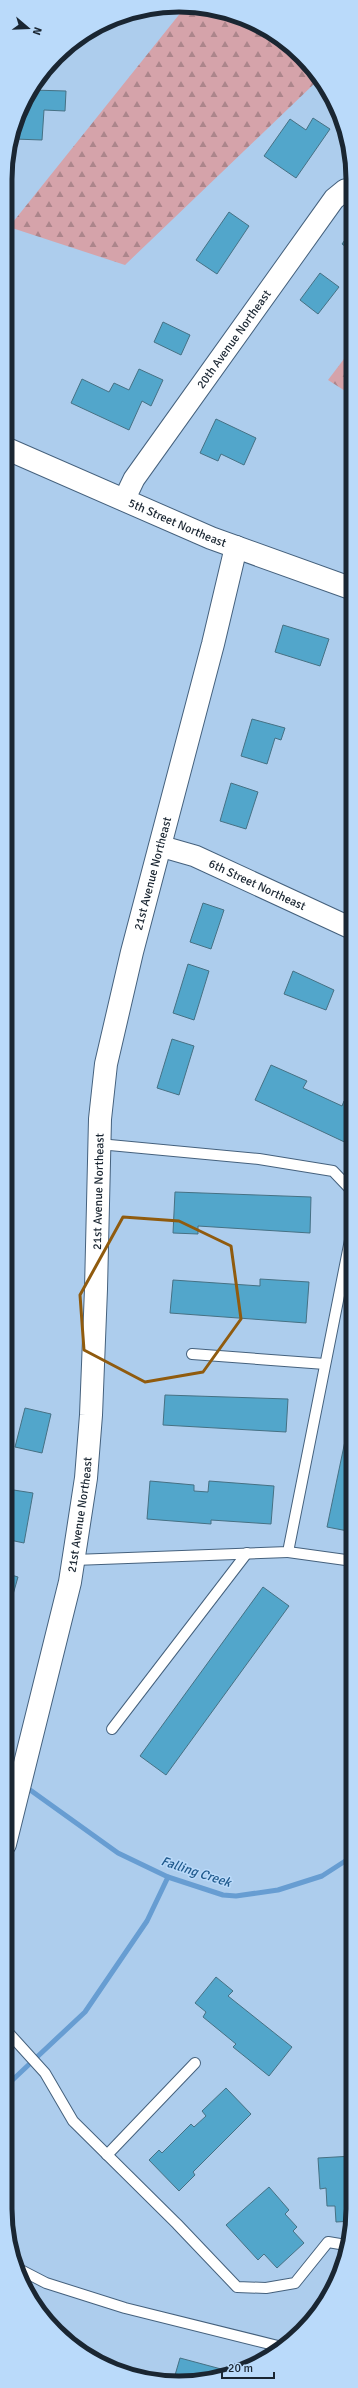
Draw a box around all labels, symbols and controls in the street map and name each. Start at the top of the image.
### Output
north arrow [8,8,48,48]
text: N [30,25,44,37]
street label: 20th Avenue Northeast [193,287,274,392]
street label: 5th Street Northeast [126,495,228,550]
street label: 21st Avenue Northeast [131,815,175,932]
street label: 6th Street Northeast [206,856,308,914]
street label: 21st Avenue Northeast [89,1133,107,1250]
street label: 21st Avenue Northeast [64,1456,95,1574]
water label: Falling Creek [159,1853,234,1891]
scale bar [222,2354,274,2380]
text: 20 m [228,2361,253,2376]

